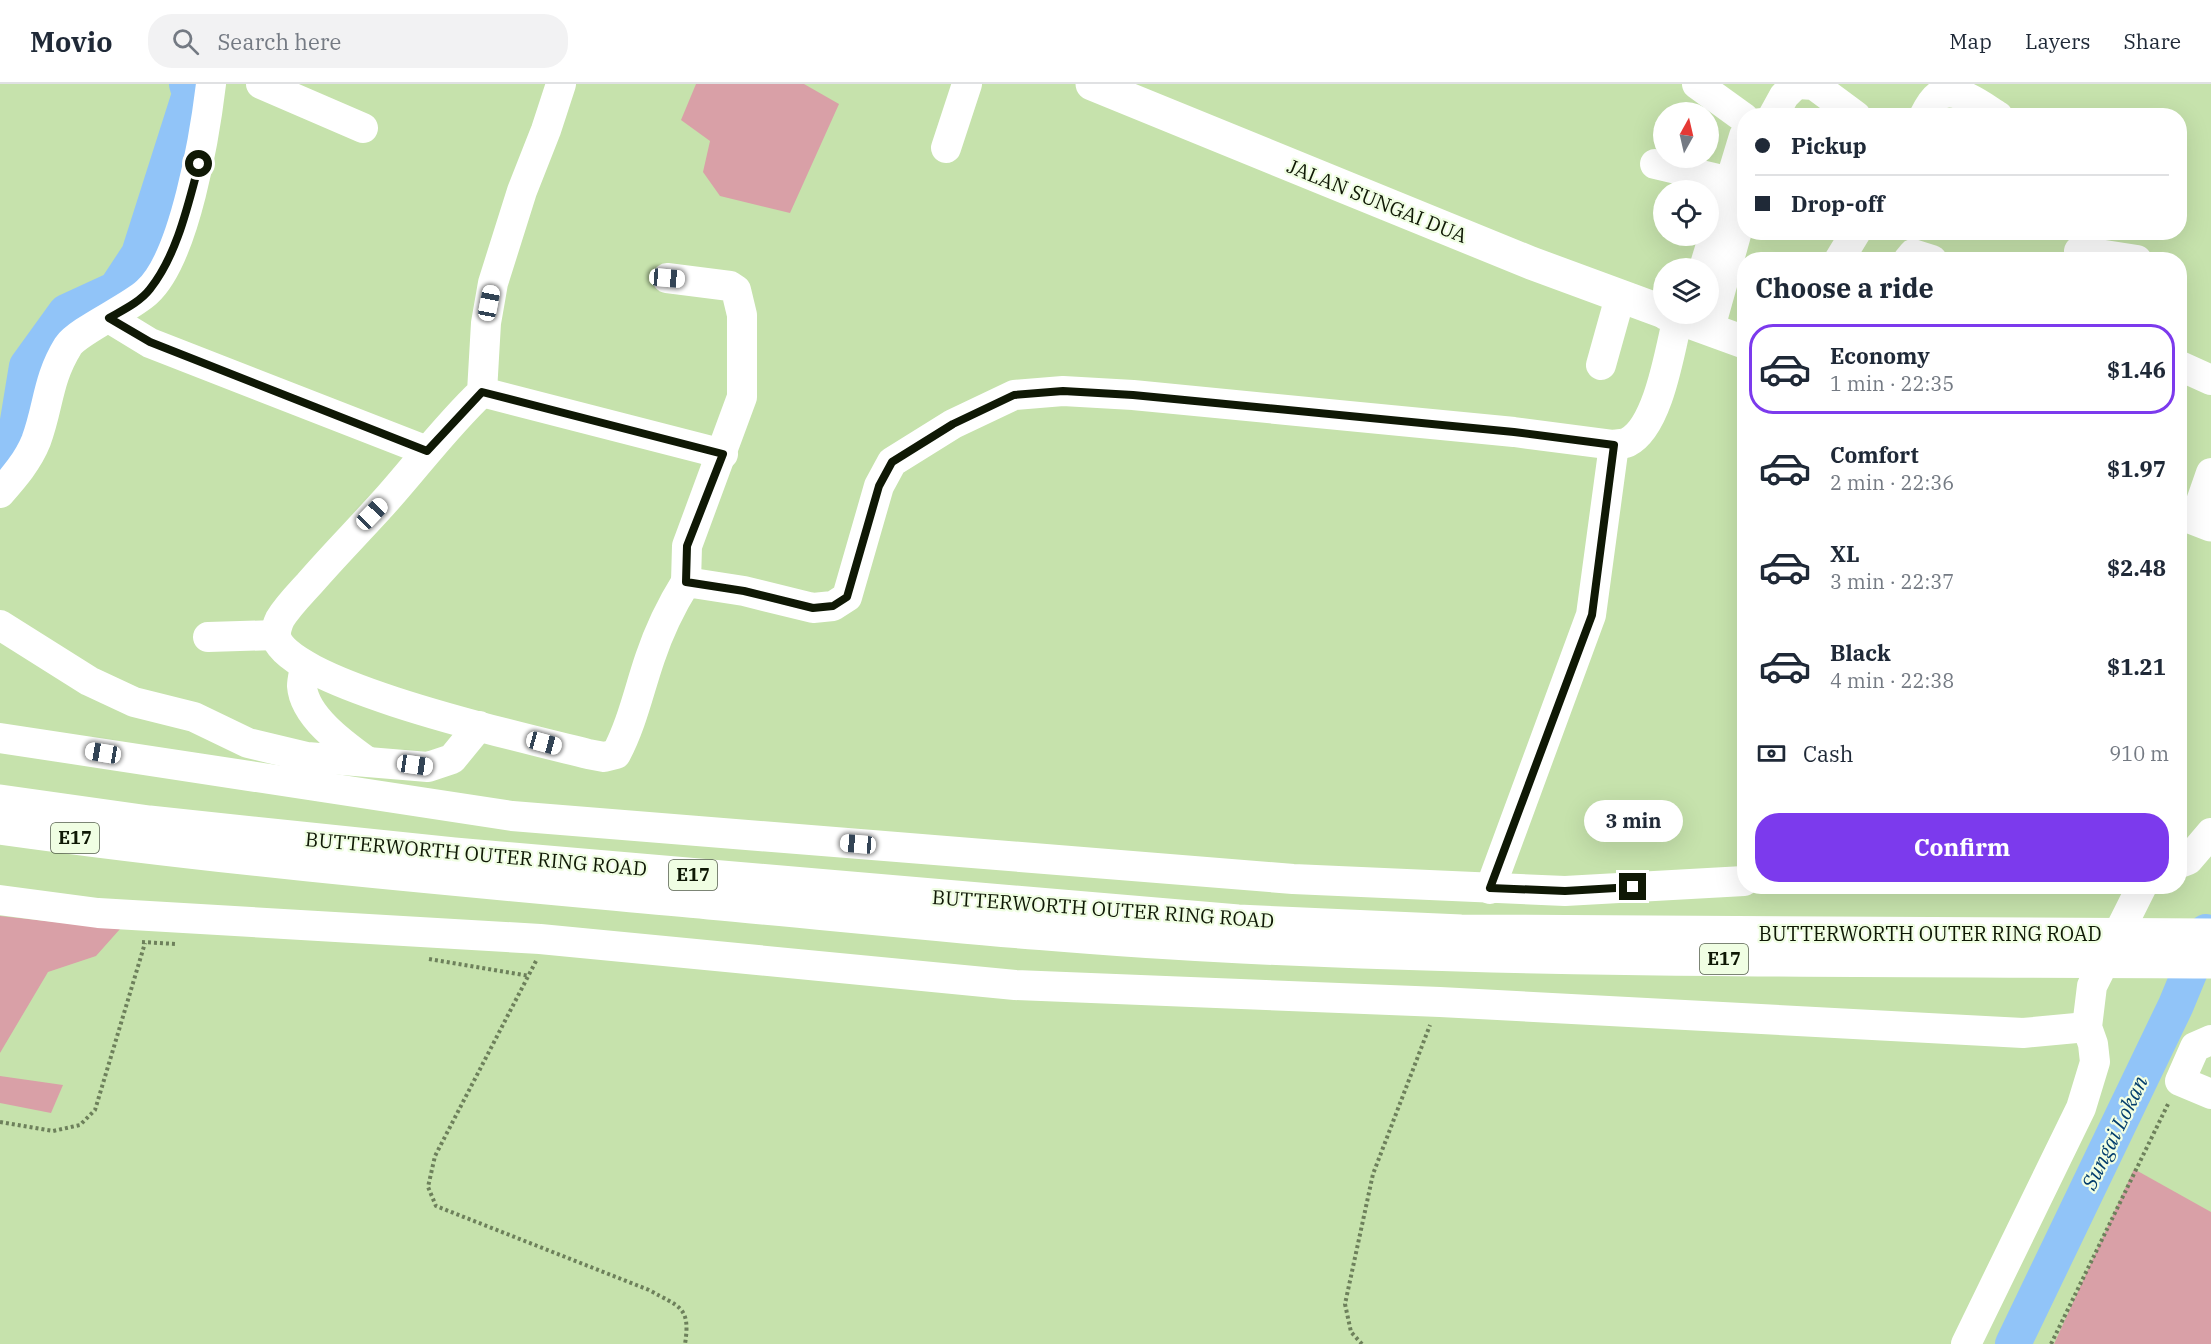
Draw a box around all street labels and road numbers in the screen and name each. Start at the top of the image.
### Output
street label: JALAN SUNGAI DUA [1283,152,1471,249]
road number: E17 [51,823,99,853]
street label: BUTTERWORTH OUTER RING ROAD [304,825,648,882]
road number: E17 [669,860,717,890]
street label: BUTTERWORTH OUTER RING ROAD [931,883,1275,934]
street label: BUTTERWORTH OUTER RING ROAD [1758,920,2102,947]
road number: E17 [1700,944,1748,974]

